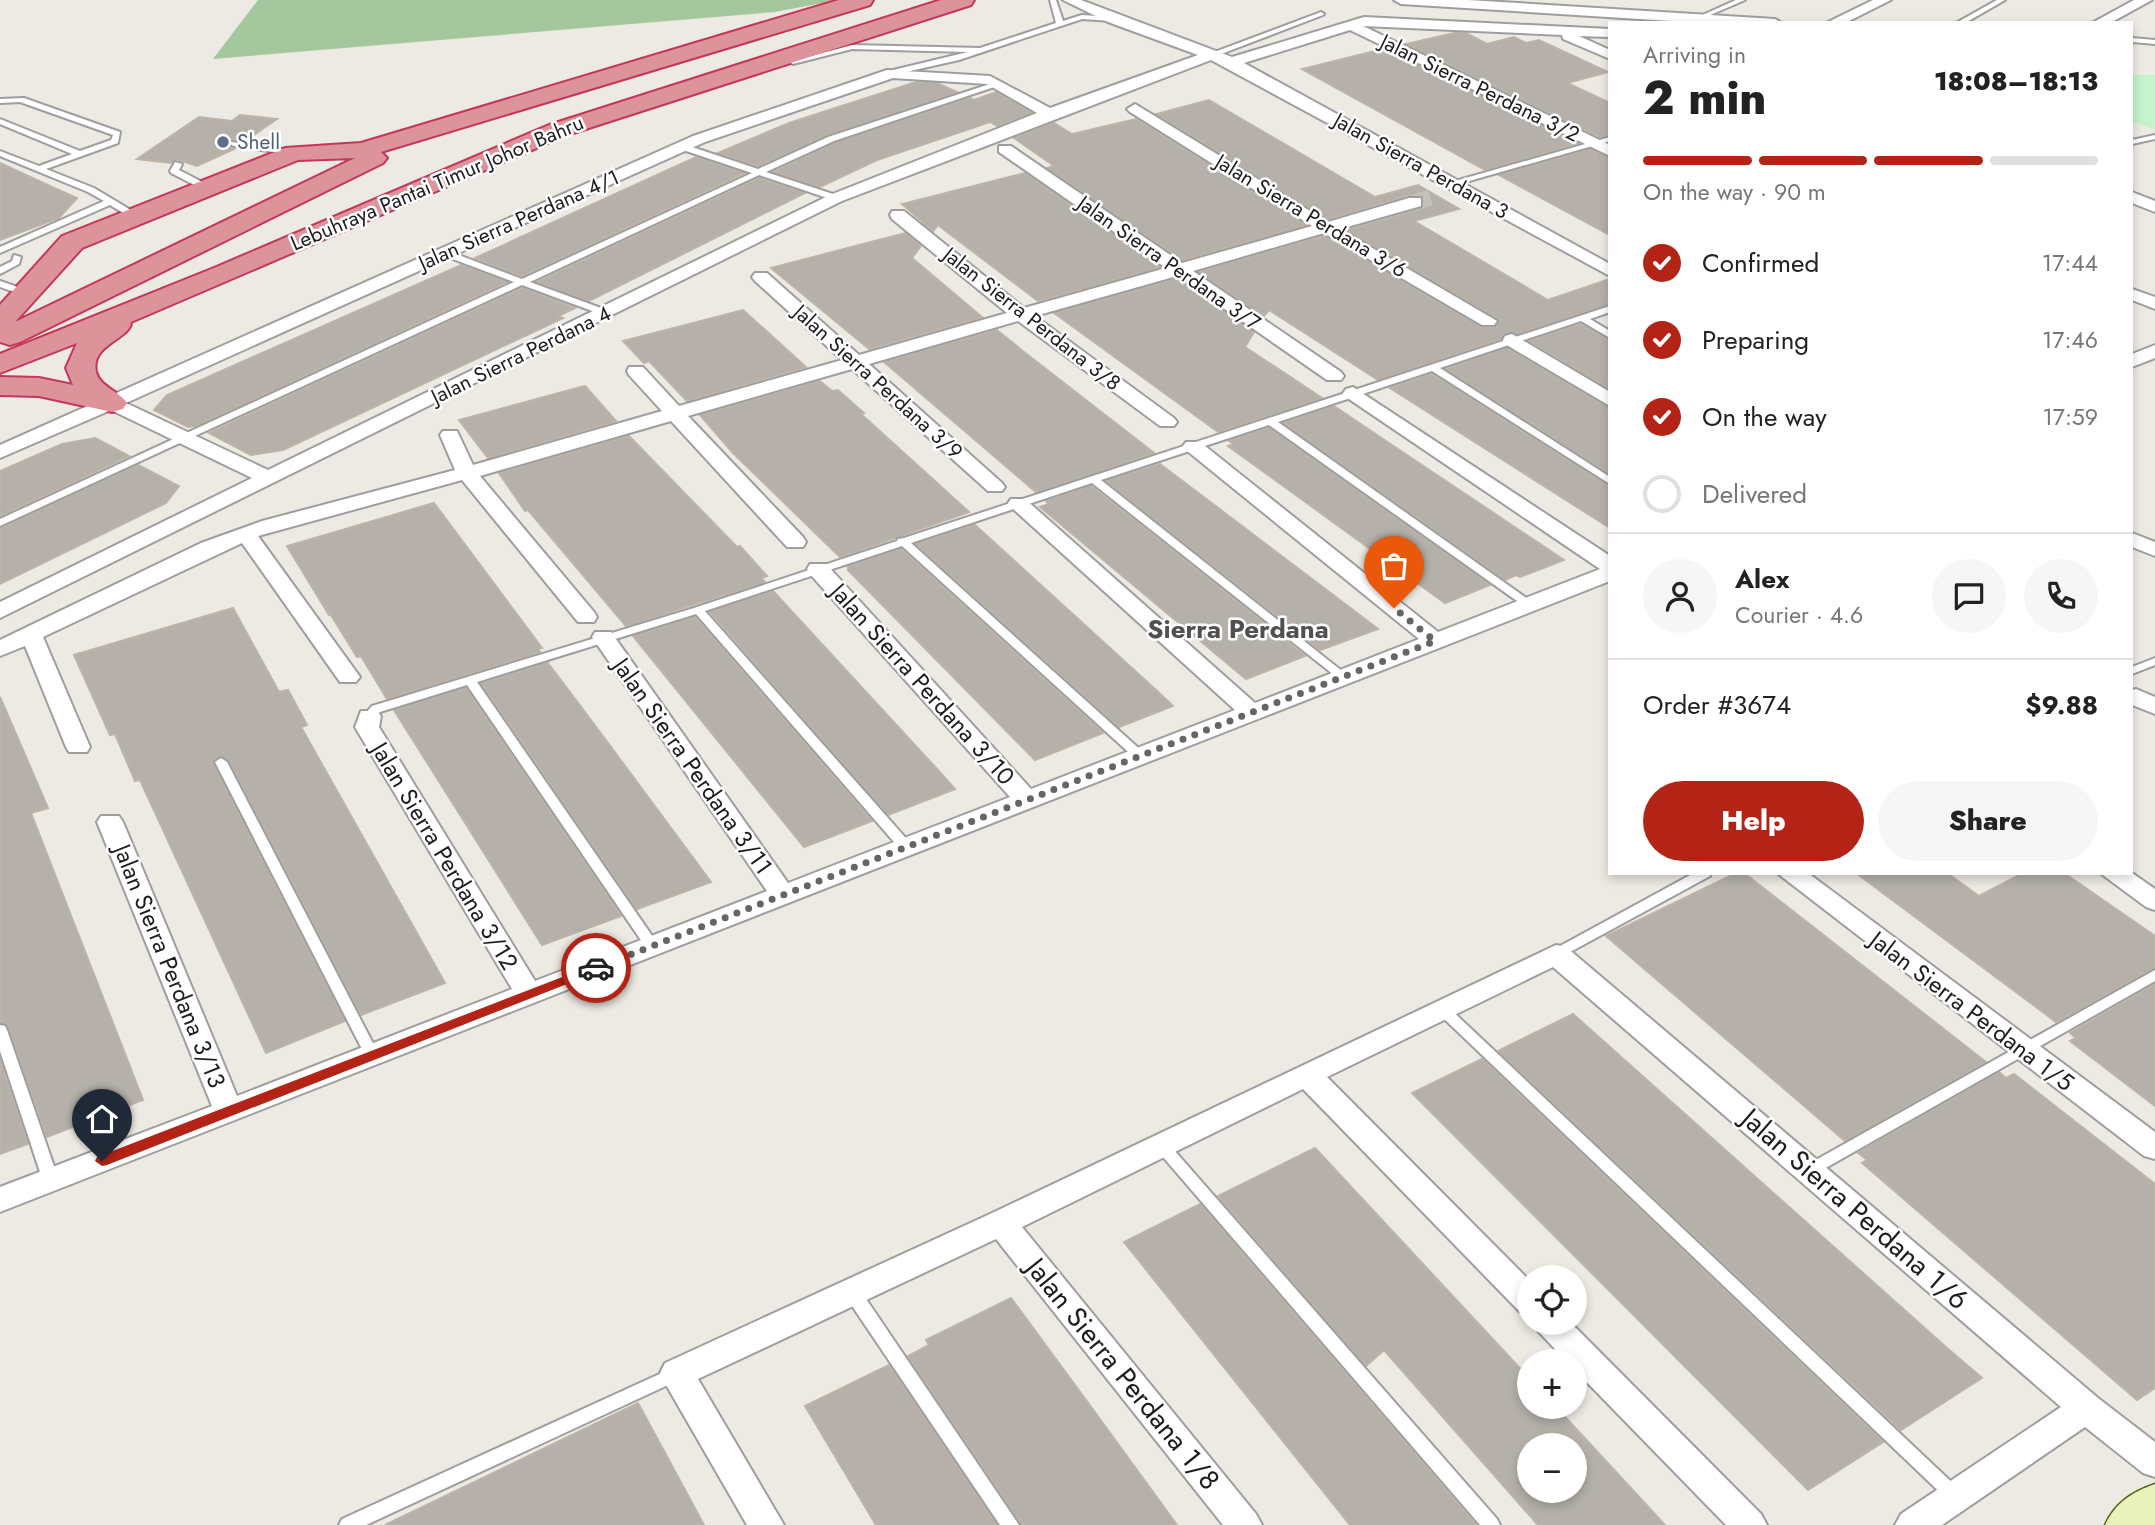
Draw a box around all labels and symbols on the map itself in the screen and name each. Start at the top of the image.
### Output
street label: Jalan Sierra Perdana 3/2 [1373,25,1585,149]
street label: Jalan Sierra Perdana 3 [1325,104,1514,227]
street label: Lebuhraya Pantai Timur Johor Bahru [286,108,588,258]
place label: Shell [237,127,280,157]
marker: Shell [215,134,231,150]
street label: Jalan Sierra Perdana 3/6 [1207,145,1412,285]
street label: Jalan Sierra Perdana 4/1 [411,162,624,279]
street label: Jalan Sierra Perdana 3/7 [1069,187,1267,338]
street label: Jalan Sierra Perdana 3/8 [935,238,1127,398]
street label: Jalan Sierra Perdana 3/9 [785,296,969,466]
street label: Jalan Sierra Perdana 4 [423,298,616,413]
pin [1364,536,1424,608]
street label: Jalan Sierra Perdana 3/10 [821,573,1023,793]
district label: Sierra Perdana [1147,610,1329,648]
street label: Jalan Sierra Perdana 3/11 [603,648,781,881]
street label: Jalan Sierra Perdana 3/12 [361,733,527,977]
street label: Jalan Sierra Perdana 3/13 [104,836,235,1093]
street label: Jalan Sierra Perdana 1/5 [1860,921,2081,1099]
courier [561,933,631,1003]
pin [72,1089,132,1161]
street label: Jalan Sierra Perdana 1/6 [1729,1096,1978,1319]
street label: Jalan Sierra Perdana 1/8 [1014,1246,1230,1499]

